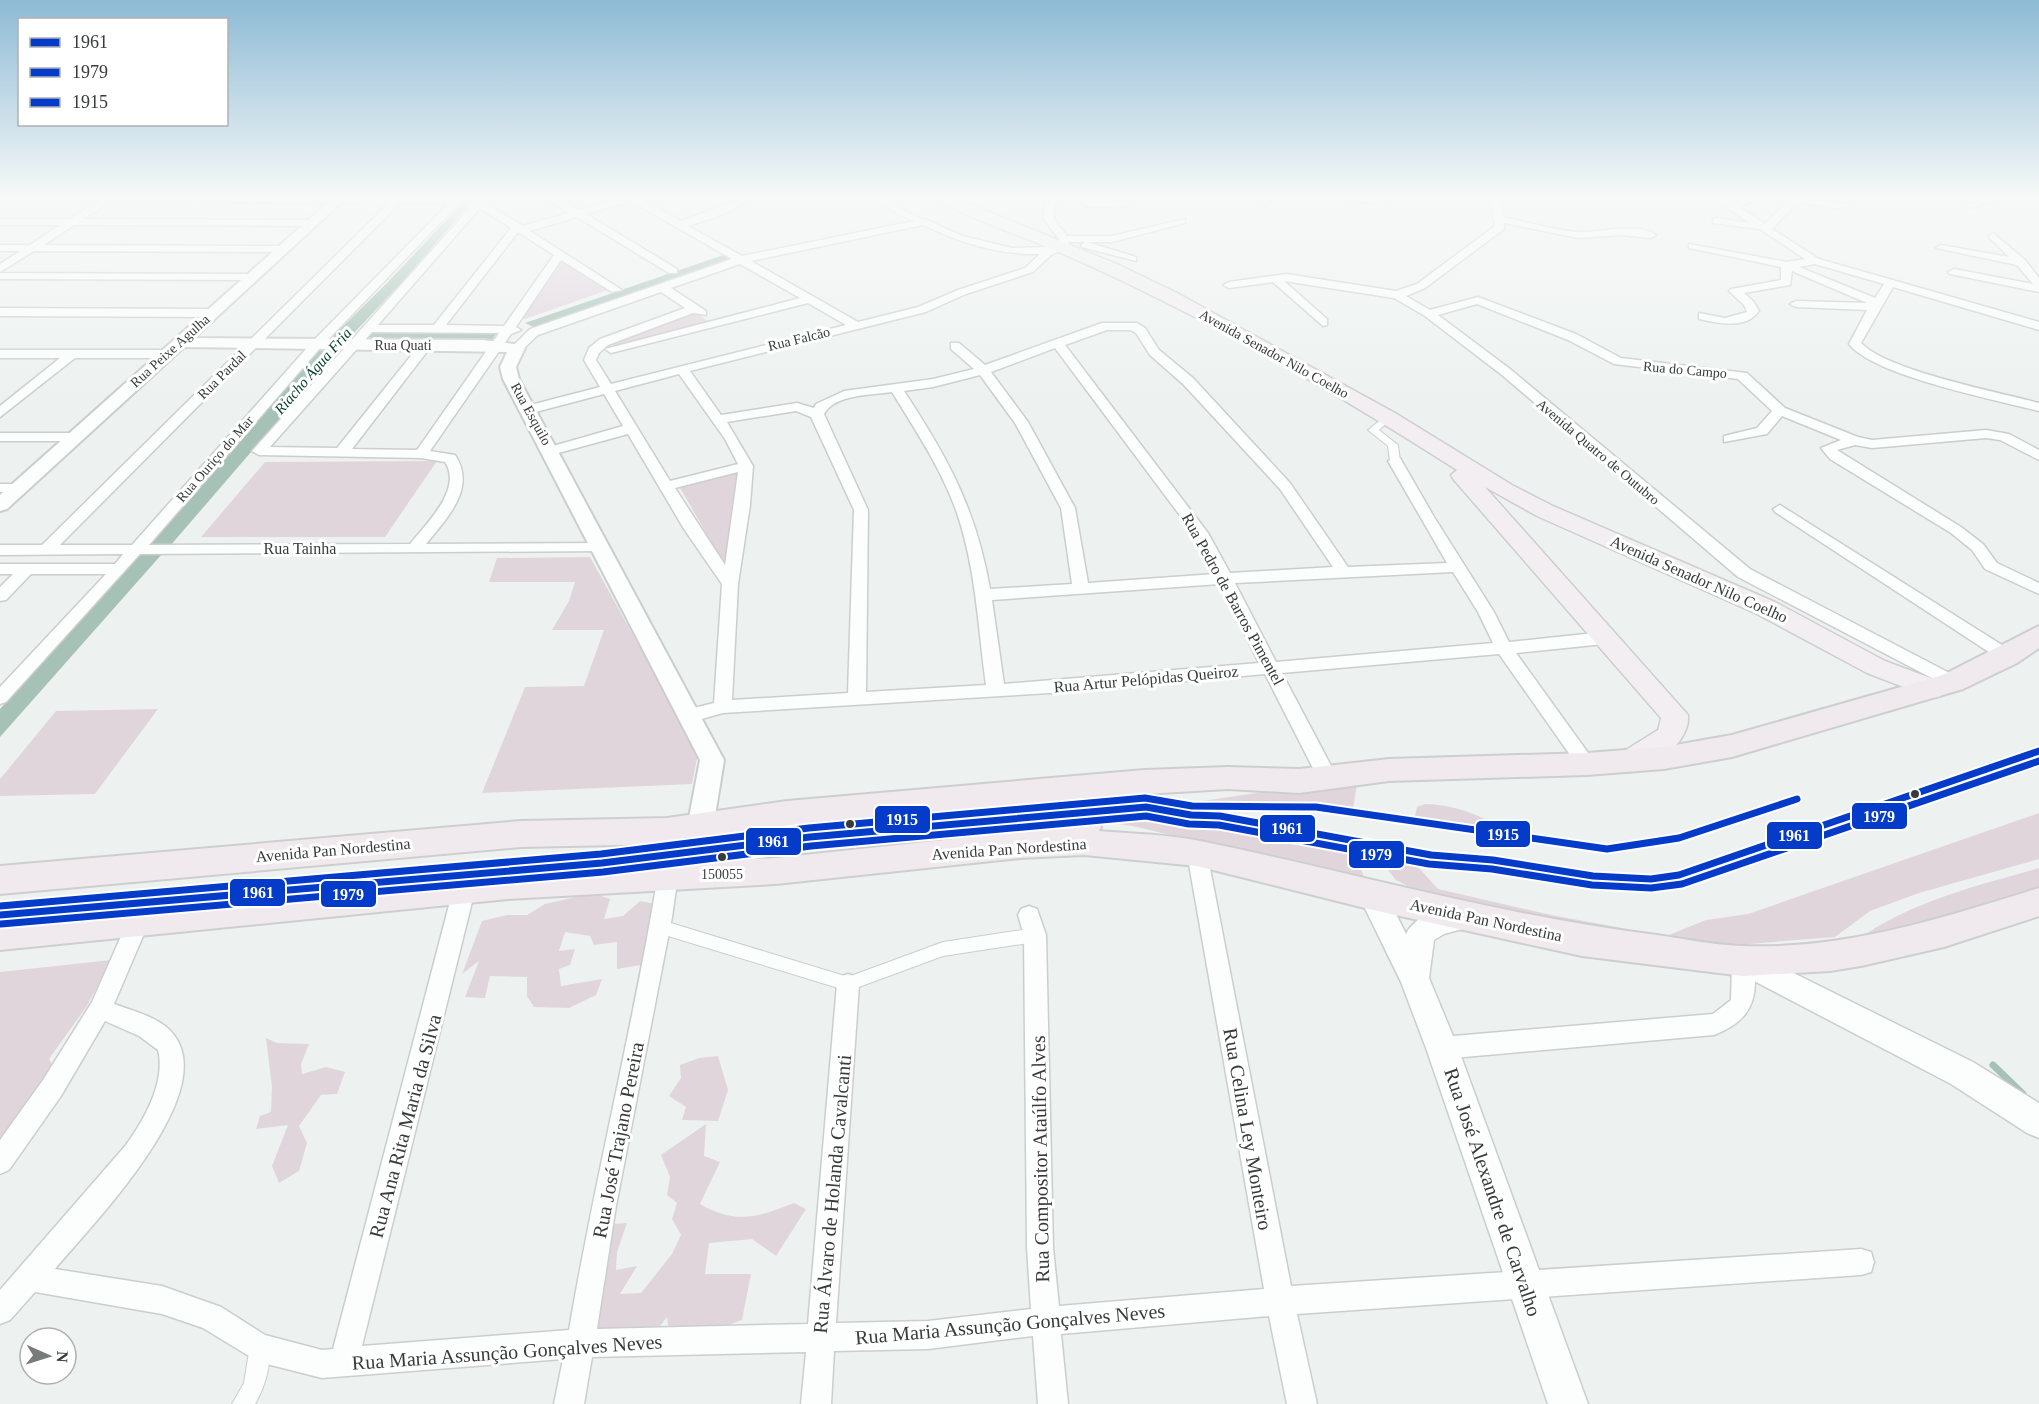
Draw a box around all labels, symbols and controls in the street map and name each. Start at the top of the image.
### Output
legend [18,18,228,126]
text: 1961 [72,32,108,52]
text: 1979 [72,62,108,82]
text: 1915 [72,92,108,112]
street label: Avenida Senador Nilo Coelho [1197,307,1351,401]
street label: Rua Peixe Agulha [127,311,213,390]
street label: Rua Falcão [766,324,832,354]
water label: Riacho Água Fria [271,325,355,418]
street label: Rua Quati [374,338,432,353]
street label: Rua Pardal [195,348,249,402]
street label: Rua do Campo [1643,359,1727,381]
street label: Rua Esquilo [508,380,554,448]
street label: Avenida Quatro de Outubro [1534,396,1662,508]
street label: Rua Ouriço do Mar [173,413,257,505]
street label: Rua Pedro de Barros Pimentel [1179,510,1288,688]
street label: Avenida Senador Nilo Coelho [1608,532,1790,626]
street label: Rua Tainha [264,540,336,557]
street label: Rua Artur Pelópidas Queiroz [1053,662,1239,697]
unlabelled marker [1909,788,1921,800]
line badge: 1979 [1851,802,1908,830]
line badge: 1915 [874,805,931,834]
text: 1979 [1863,808,1895,825]
text: 1915 [886,811,918,828]
line badge: 1961 [1259,814,1316,843]
unlabelled marker [844,818,856,830]
text: 1961 [1271,820,1303,837]
line badge: 1915 [1475,820,1531,848]
line badge: 1961 [1766,821,1823,850]
text: 1915 [1487,826,1519,843]
line badge: 1961 [745,827,802,856]
text: 1961 [1778,827,1810,844]
text: 1961 [757,833,789,850]
street label: Avenida Pan Nordestina [255,835,411,865]
street label: Avenida Pan Nordestina [931,835,1087,863]
line badge: 1979 [1348,840,1405,869]
text: 1979 [1360,846,1392,863]
marker: 150055 [716,851,728,863]
place label: 150055 [701,867,743,882]
line badge: 1961 [229,878,286,907]
line badge: 1979 [320,880,377,908]
text: 1961 [242,884,274,901]
text: 1979 [332,886,364,903]
street label: Avenida Pan Nordestina [1408,896,1564,944]
street label: Rua Ana Rita Maria da Silva [365,1012,445,1240]
street label: Rua Celina Ley Monteiro [1218,1026,1277,1232]
street label: Rua Compositor Ataúlfo Alves [1027,1035,1054,1283]
street label: Rua José Trajano Pereira [588,1040,649,1240]
street label: Rua Álvaro de Holanda Cavalcanti [809,1053,855,1334]
street label: Rua José Alexandre de Carvalho [1440,1065,1546,1319]
street label: Rua Maria Assunção Gonçalves Neves [854,1299,1166,1350]
north arrow [18,1326,78,1386]
street label: Rua Maria Assunção Gonçalves Neves [351,1330,663,1375]
text: N [54,1351,71,1363]

